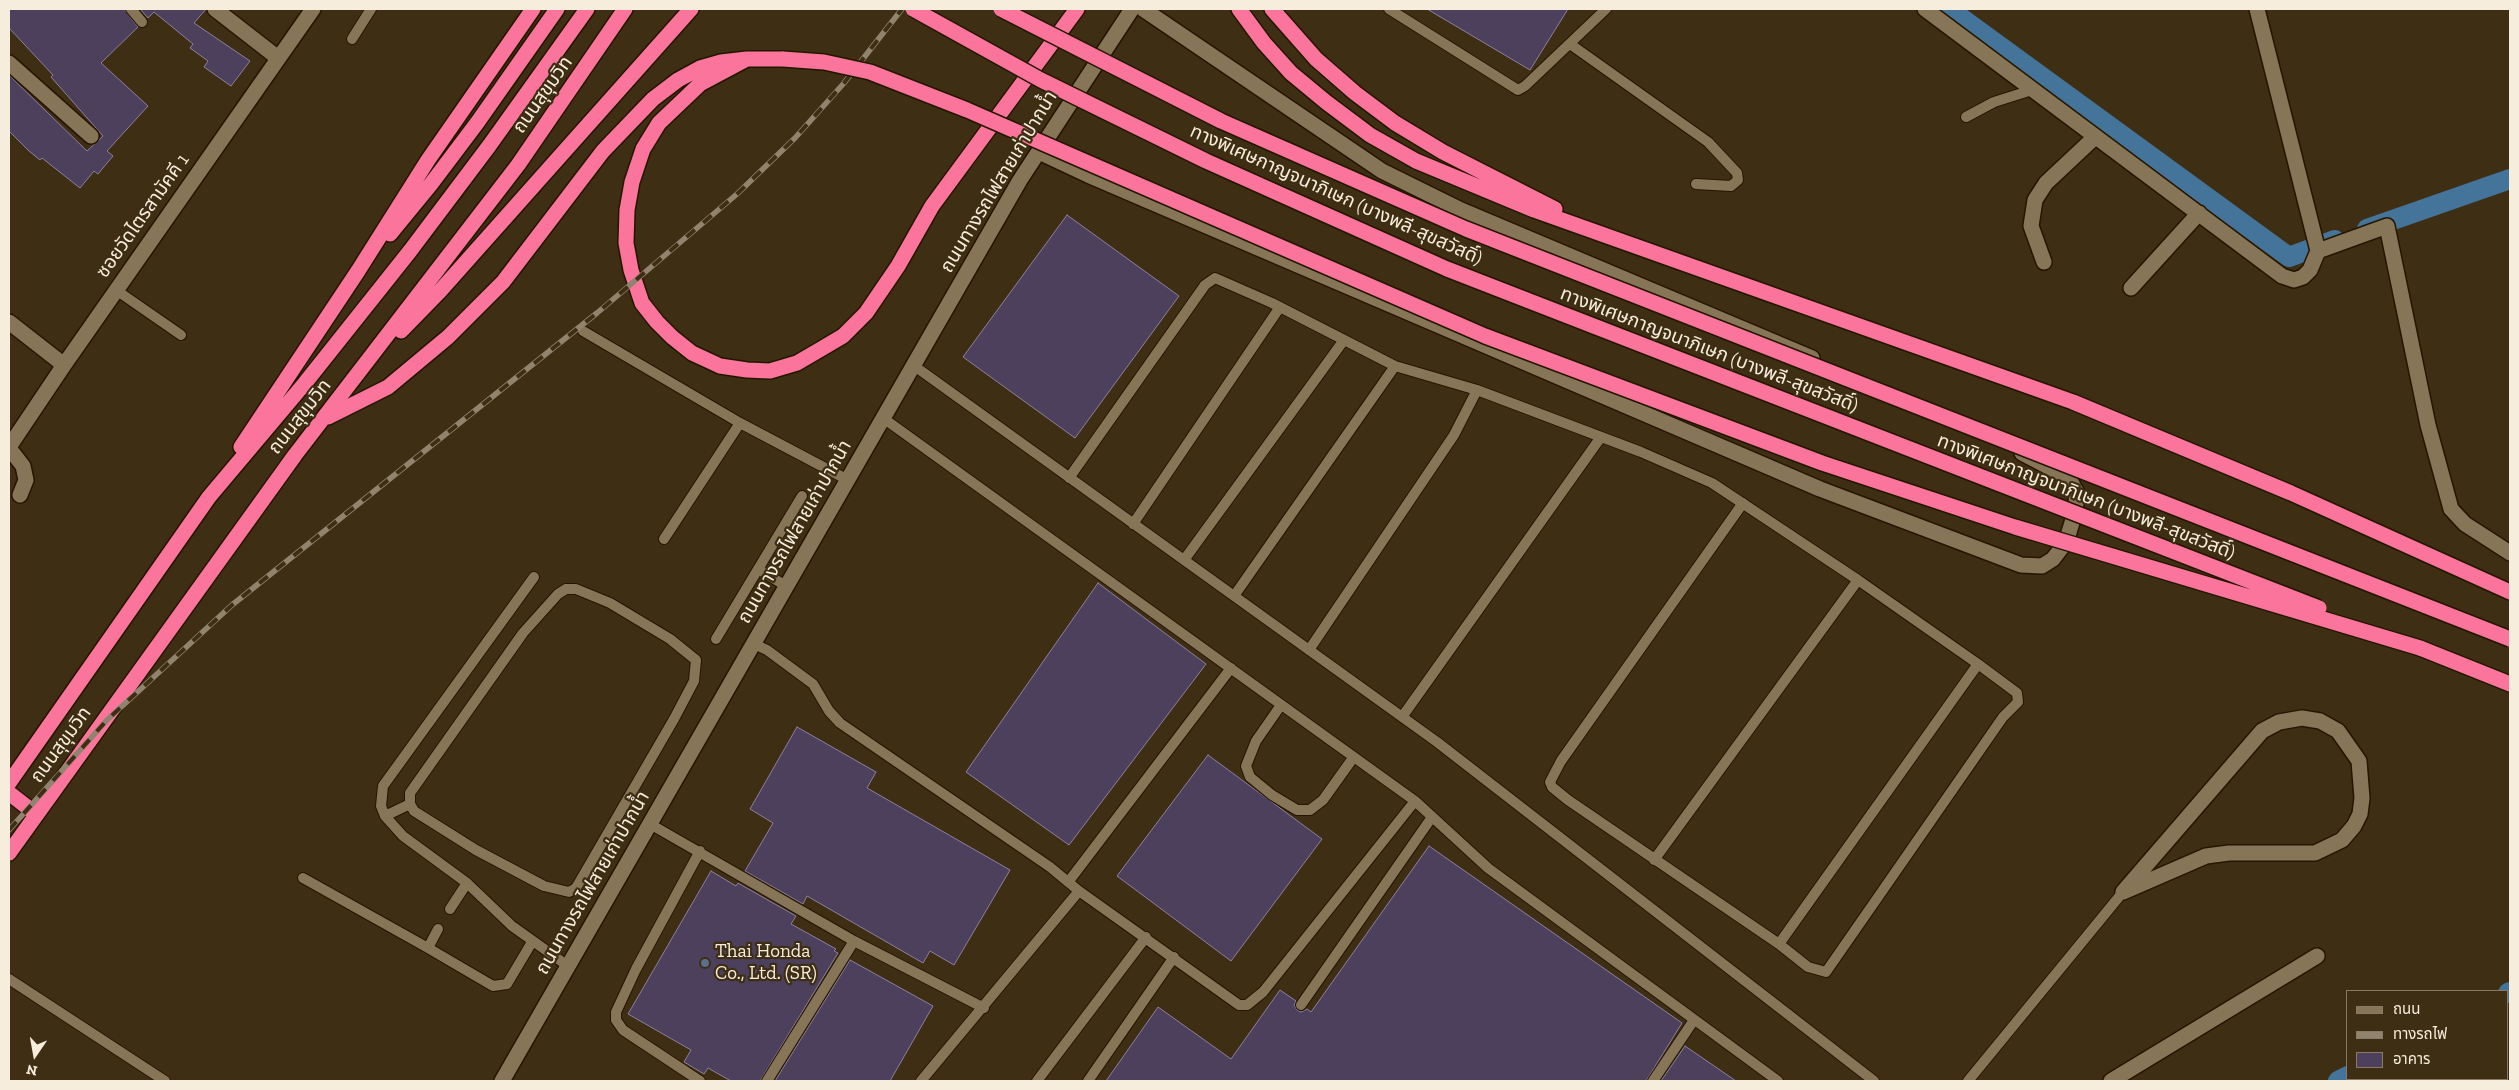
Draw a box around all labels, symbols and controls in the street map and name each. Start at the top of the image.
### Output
street label: ถนนสุขุมวิท [508,52,578,138]
street label: ถนนทางรถไฟสายเก่าปากน้ำ [936,87,1062,277]
street label: ทางพิเศษกาญจนาภิเษก (บางพลี-สุขสวัสดิ์) [1186,120,1486,270]
street label: ซอยวัดไตรสามัคคี 1 [92,150,194,282]
street label: ทางพิเศษกาญจนาภิเษก (บางพลี-สุขสวัสดิ์) [1557,282,1861,418]
street label: ถนนสุขุมวิท [264,375,336,459]
street label: ทางพิเศษกาญจนาภิเษก (บางพลี-สุขสวัสดิ์) [1934,429,2238,565]
street label: ถนนทางรถไฟสายเก่าปากน้ำ [733,436,857,628]
street label: ถนนสุขุมวิท [26,702,96,788]
street label: ถนนทางรถไฟสายเก่าปากน้ำ [531,787,655,979]
place label: Thai Honda Co., Ltd. (SR) [715,941,817,985]
marker: Thai Honda Co., Ltd. (SR) [699,957,711,969]
legend [2346,990,2509,1080]
text: ถนน [2393,1000,2420,1018]
text: ทางรถไฟ [2393,1025,2447,1043]
north arrow [10,1030,60,1080]
text: อาคาร [2393,1050,2430,1068]
text: N [25,1061,39,1080]

